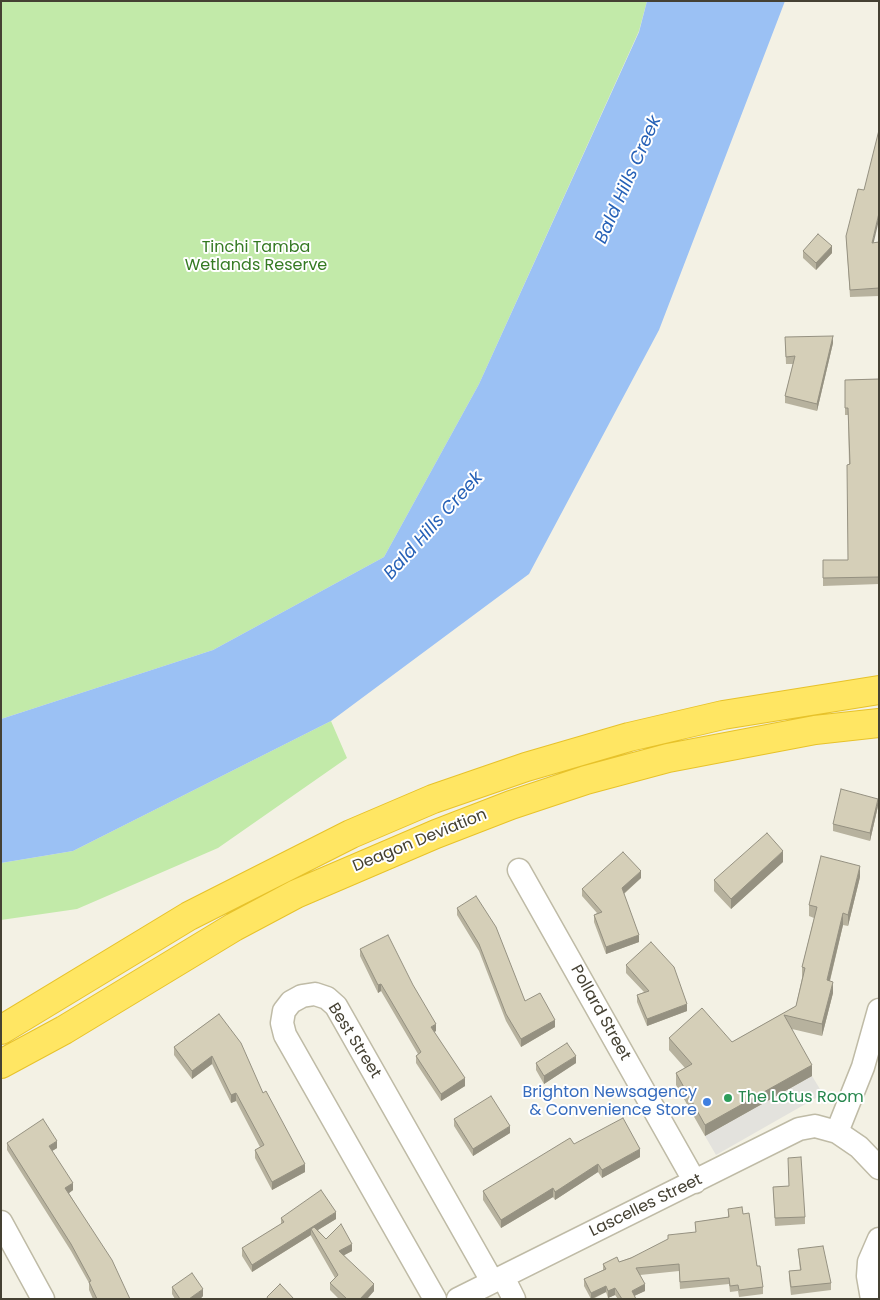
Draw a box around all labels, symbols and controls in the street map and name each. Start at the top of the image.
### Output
water label: Bald Hills Creek [591,113,667,247]
park label: Tinchi Tamba Wetlands Reserve [185,238,327,276]
water label: Bald Hills Creek [380,468,488,584]
street label: Deagon Deviation [350,805,490,877]
street label: Pollard Street [566,962,634,1064]
street label: Best Street [323,1000,385,1082]
place label: Brighton Newsagency & Convenience Store [523,1083,697,1121]
place label: The Lotus Room [738,1088,864,1108]
marker: The Lotus Room [722,1092,734,1104]
marker: Brighton Newsagency & Convenience Store [701,1096,713,1108]
street label: Lascelles Street [587,1170,705,1242]

